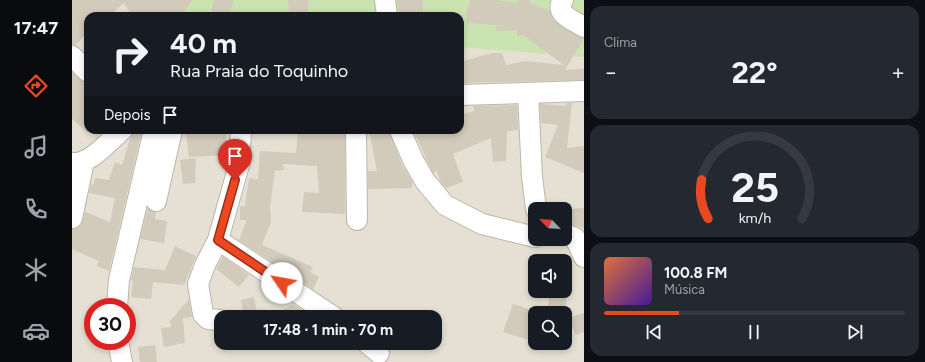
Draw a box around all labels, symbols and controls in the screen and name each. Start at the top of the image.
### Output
text: 17:47 [14,17,58,39]
text: 40 m [170,26,237,60]
icon: right [104,28,156,80]
text: Clima [604,35,637,50]
text: 22° [731,54,778,91]
text: − [604,59,618,86]
text: + [891,59,905,86]
text: Rua Praia do Toquinho [170,60,348,82]
icon: directions [22,72,50,100]
icon: arrive [159,104,181,126]
text: Depois [104,106,151,124]
icon: music [22,133,50,161]
pin [218,139,252,180]
icon: arrive [224,145,246,167]
text: 25 [730,162,779,212]
icon: phone [22,195,50,223]
north arrow [528,202,572,246]
map controls [528,202,572,350]
text: km/h [738,209,771,227]
button: sound [528,254,572,298]
icon: climate [22,256,50,284]
position arrow [261,262,303,304]
text: 100.8 FM [664,264,727,282]
text: Música [664,282,705,297]
speed limit sign: 30 [84,298,136,350]
button: search [528,306,572,350]
icon: car [22,317,50,345]
text: 17:48 · 1 min · 70 m [263,321,393,339]
icon: previous [643,321,665,343]
icon: pause [743,321,765,343]
icon: next [844,321,866,343]

